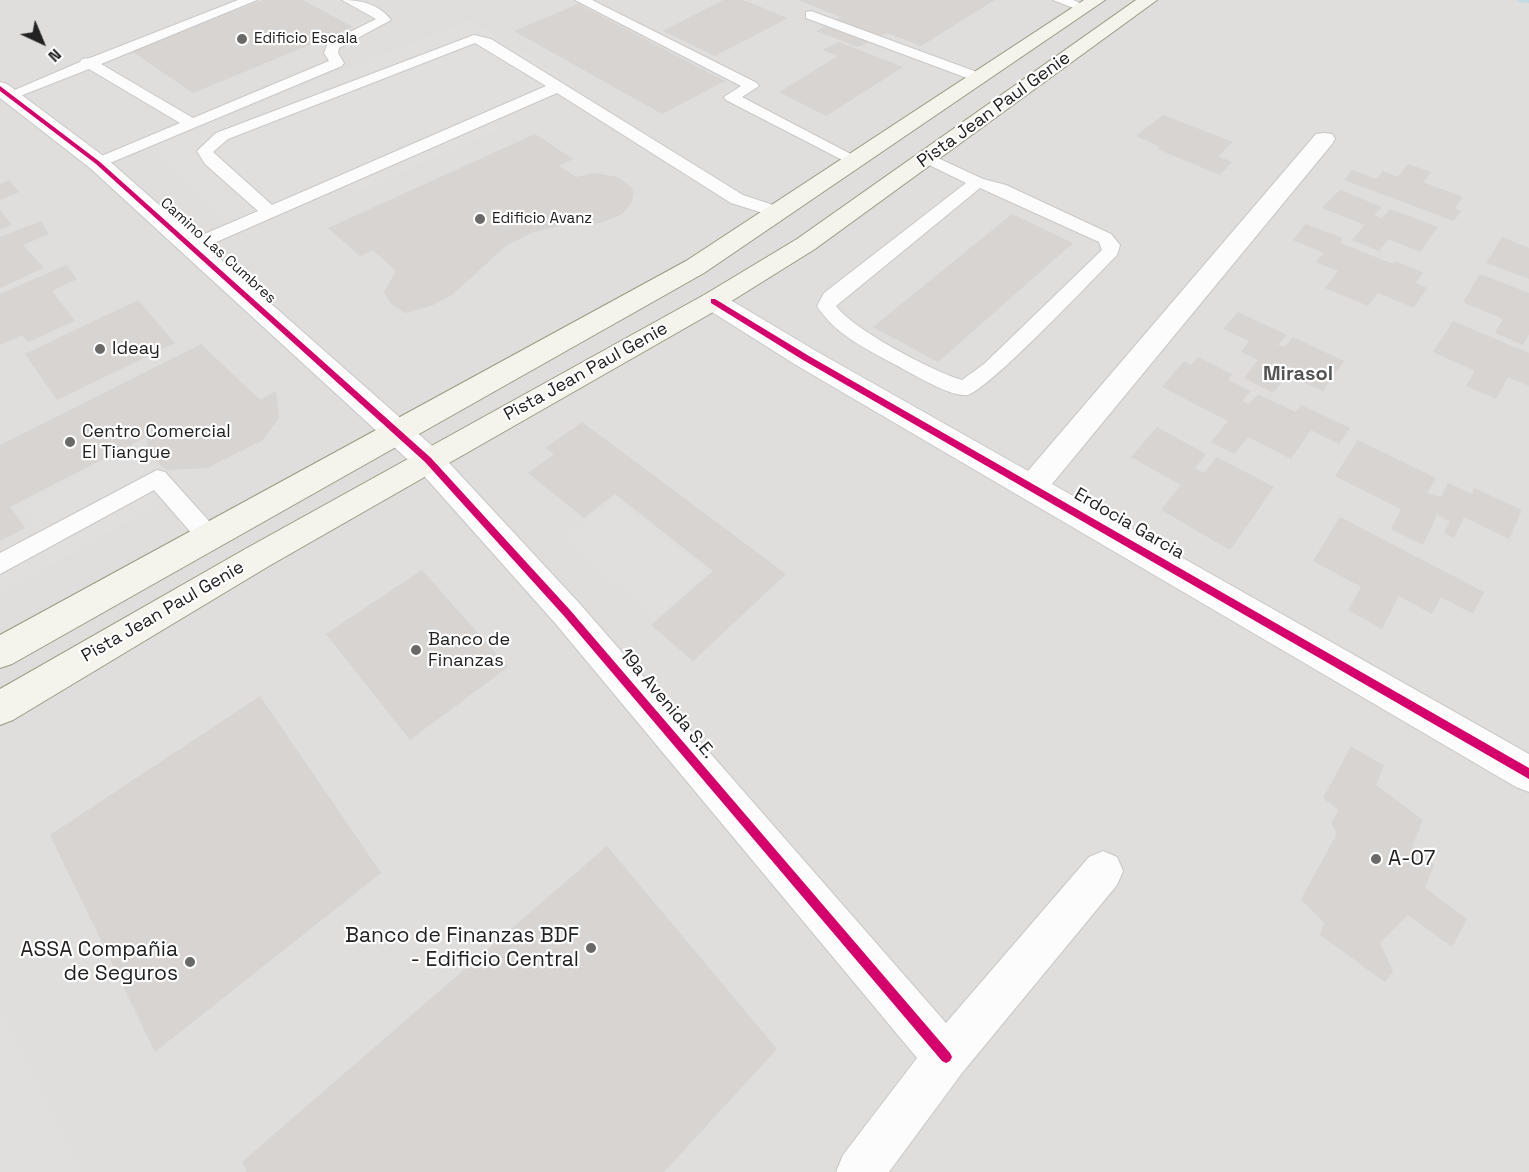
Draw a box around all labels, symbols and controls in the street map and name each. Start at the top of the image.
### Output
north arrow [12,12,72,72]
place label: Edificio Escala [254,30,358,48]
marker: Edificio Escala [235,32,249,46]
text: N [44,44,66,67]
street label: Pista Jean Paul Genie [913,47,1075,173]
street label: Camino Las Cumbres [157,194,279,308]
place label: Edificio Avanz [492,210,592,228]
marker: Edificio Avanz [473,212,487,226]
street label: Pista Jean Paul Genie [500,318,672,426]
place label: Ideay [112,338,160,360]
marker: Ideay [93,342,107,356]
district label: Mirasol [1263,363,1333,387]
place label: Centro Comercial El Tiangue [82,421,231,464]
marker: Centro Comercial El Tiangue [63,435,77,449]
street label: Erdocia Garcia [1070,484,1188,564]
street label: Pista Jean Paul Genie [78,557,248,667]
place label: Banco de Finanzas [428,629,510,672]
marker: Banco de Finanzas [409,643,423,657]
street label: 19a Avenida S.E. [615,645,719,763]
place label: A-07 [1388,846,1435,872]
marker: A-07 [1369,852,1383,866]
place label: Banco de Finanzas BDF - Edificio Central [345,923,579,973]
place label: ASSA Compañia de Seguros [20,937,178,987]
marker: Banco de Finanzas BDF - Edificio Central [584,941,598,955]
marker: ASSA Compañia de Seguros [183,955,197,969]

